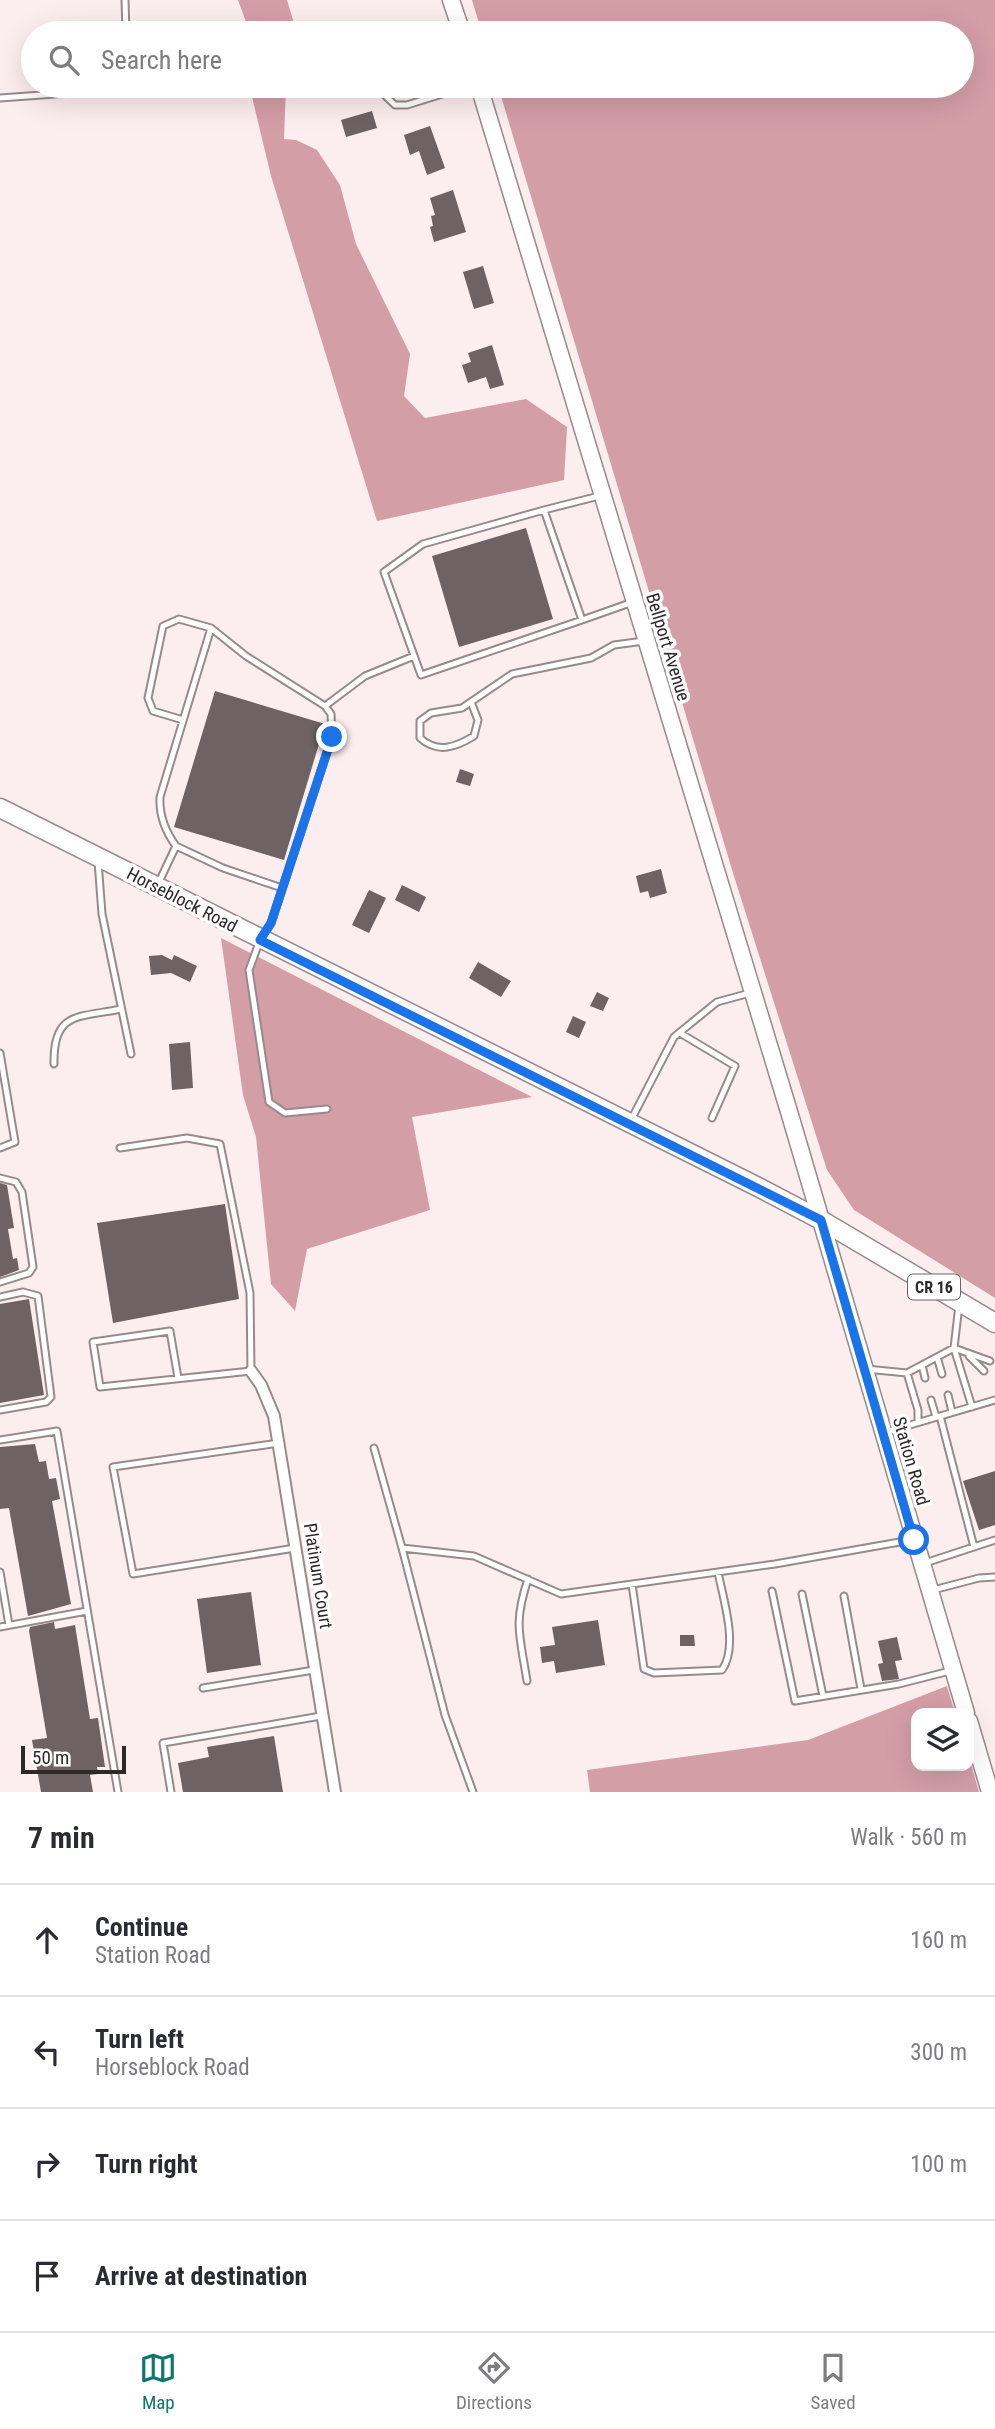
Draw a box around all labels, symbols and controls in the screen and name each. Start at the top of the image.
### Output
search box [21,21,974,98]
icon: search [45,41,83,79]
text: Search here [101,45,222,75]
street label: Bellport Avenue [642,590,695,703]
route end [316,721,347,752]
street label: Horseblock Road [124,863,241,936]
road number: CR 16 [908,1274,960,1300]
street label: Station Road [889,1414,934,1507]
street label: Platinum Court [300,1522,337,1630]
route start [898,1524,929,1555]
map controls [911,1708,974,1771]
button: layers [911,1708,974,1771]
scale bar [21,1743,126,1775]
text: 50 m [32,1746,69,1769]
text: 7 min [28,1820,95,1855]
text: Walk · 560 m [850,1824,967,1851]
text: Continue [95,1912,188,1942]
icon: ahead [28,1921,66,1959]
text: 160 m [910,1927,967,1954]
text: Station Road [95,1942,211,1969]
text: Turn left [95,2024,184,2054]
icon: left [28,2033,66,2071]
text: 300 m [910,2039,967,2066]
text: Horseblock Road [95,2054,250,2081]
icon: right [28,2145,66,2183]
text: Turn right [95,2149,197,2179]
text: 100 m [910,2151,967,2178]
icon: arrive [28,2257,66,2295]
text: Arrive at destination [95,2261,307,2291]
tab: Map [139,2349,177,2414]
tab: Directions [456,2349,532,2414]
tab: Saved [810,2349,856,2414]

